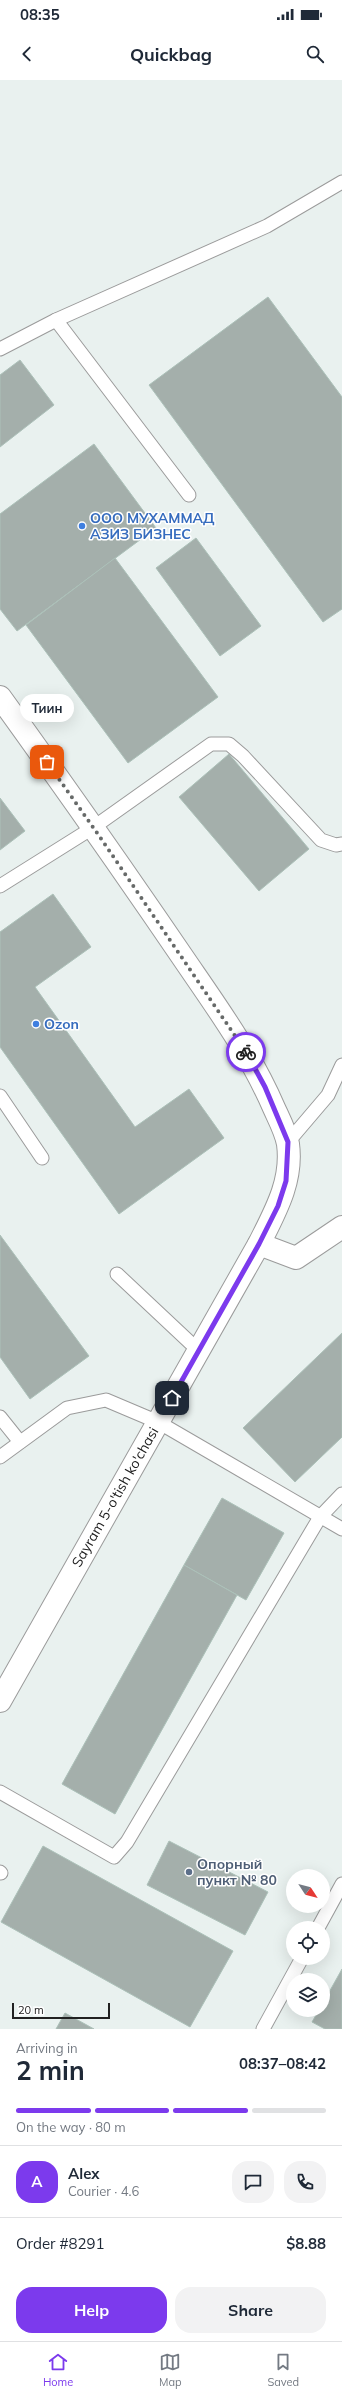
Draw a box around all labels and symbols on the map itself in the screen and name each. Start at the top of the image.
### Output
place label: ООО МУХАММАД АЗИЗ БИЗНЕС [90,509,215,543]
marker: ООО МУХАММАД АЗИЗ БИЗНЕС [77,521,87,531]
callout: Тиин [20,694,74,722]
pin [30,745,64,779]
place label: Ozon [44,1015,79,1033]
marker: Ozon [31,1019,41,1029]
courier [226,1032,266,1072]
pin [155,1381,189,1415]
street label: Sayram 5-o'tish ko'chasi [68,1424,162,1570]
place label: Опорный пункт № 80 [197,1855,277,1889]
marker: Опорный пункт № 80 [184,1867,194,1877]
north arrow [286,1869,330,1913]
scale bar [12,2001,110,2020]

